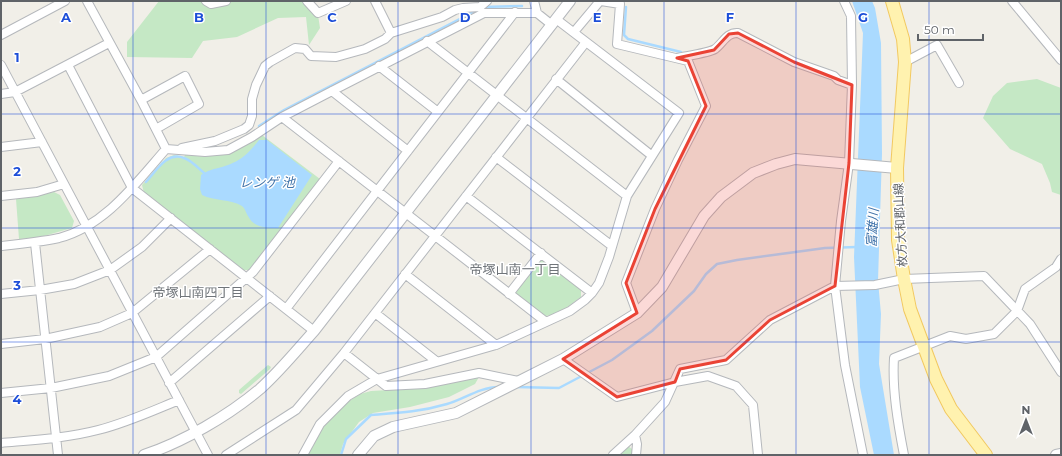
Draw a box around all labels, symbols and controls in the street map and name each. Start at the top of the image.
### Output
text: A [60,9,72,25]
text: B [194,9,204,25]
text: C [327,9,337,25]
text: D [460,9,471,25]
text: E [593,9,602,25]
text: F [726,9,734,25]
text: G [858,9,868,25]
scale bar [918,16,983,42]
text: 50 m [924,22,955,37]
text: 1 [14,49,20,65]
text: 2 [13,163,21,179]
water label: レンゲ 池 [239,174,297,190]
street label: 枚方大和郡山線 [890,183,910,267]
water label: 富雄川 [863,206,881,248]
district label: 帝塚山南一丁目 [469,261,561,277]
text: 3 [12,277,21,293]
district label: 帝塚山南四丁目 [152,284,244,300]
text: 4 [13,391,22,407]
north arrow [1006,400,1046,440]
text: N [1022,403,1030,417]

